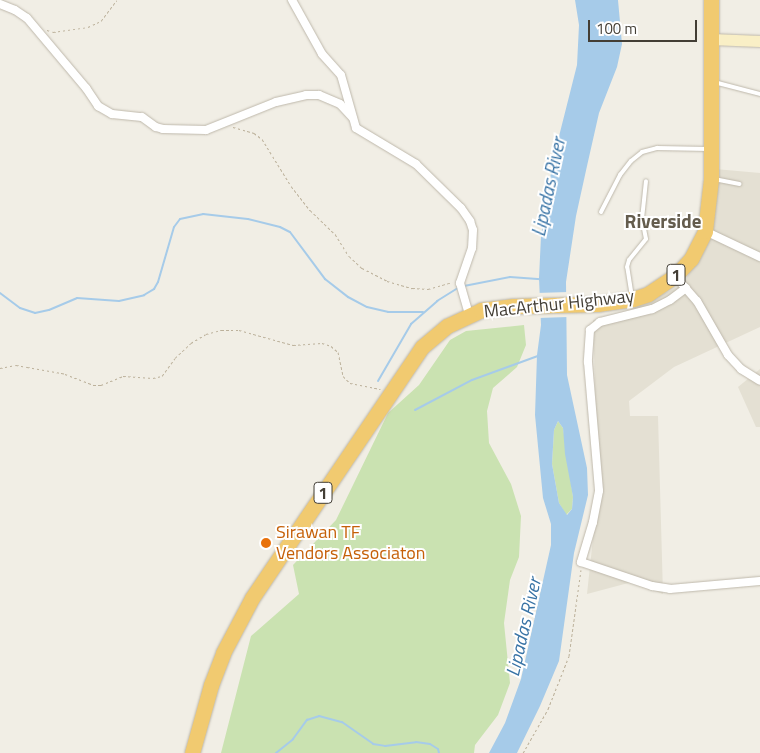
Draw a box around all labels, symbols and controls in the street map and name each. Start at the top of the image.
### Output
scale bar [590,10,699,42]
text: 100 m [596,17,637,40]
water label: Lipadas River [526,136,570,238]
district label: Riverside [625,210,701,232]
road number: 1 [666,262,686,288]
street label: MacArthur Highway [483,285,635,323]
road number: 1 [313,479,333,506]
place label: Sirawan TF Vendors Associaton [276,522,426,564]
marker: Sirawan TF Vendors Associaton [260,537,272,549]
water label: Lipadas River [501,576,545,678]

